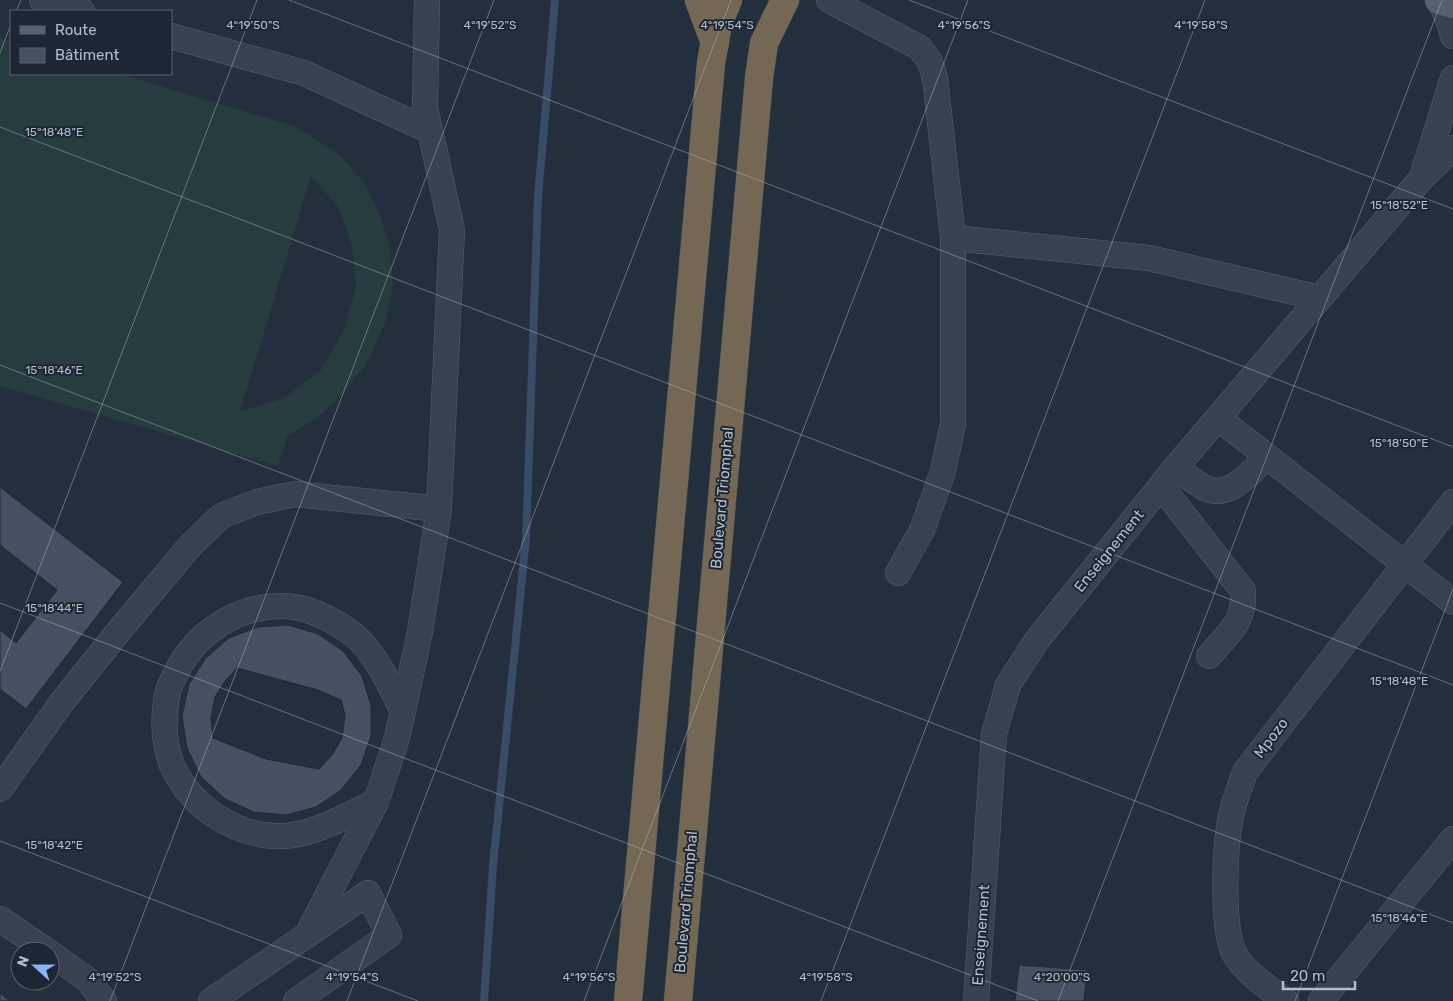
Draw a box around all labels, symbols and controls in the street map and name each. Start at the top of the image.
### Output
legend [10,10,172,75]
text: 4°19'50"S [226,18,280,32]
text: 4°19'52"S [463,18,517,32]
text: 4°19'54"S [700,18,754,32]
text: 4°19'56"S [938,18,990,32]
text: 4°19'58"S [1174,18,1228,32]
text: Route [55,21,97,39]
text: Bâtiment [55,46,119,64]
text: 15°18'48"E [25,125,83,139]
text: 15°18'52"E [1370,198,1428,212]
text: 15°18'46"E [25,363,83,377]
street label: Boulevard Triomphal [707,426,737,570]
text: 15°18'50"E [1370,436,1428,450]
street label: Enseignement [1070,506,1148,596]
text: 15°18'44"E [25,601,83,615]
text: 15°18'48"E [1370,674,1428,688]
street label: Mpozo [1250,714,1292,762]
street label: Boulevard Triomphal [671,830,701,974]
text: 15°18'42"E [25,838,83,852]
street label: Enseignement [969,884,994,986]
text: 15°18'46"E [1370,911,1428,925]
north arrow [10,941,60,991]
text: N [14,954,33,969]
scale bar [1283,958,1356,990]
text: 20 m [1290,967,1325,985]
text: 4°19'52"S [88,970,142,984]
text: 4°19'54"S [325,970,379,984]
text: 4°19'56"S [563,970,615,984]
text: 4°19'58"S [799,970,853,984]
text: 4°20'00"S [1034,970,1090,984]

